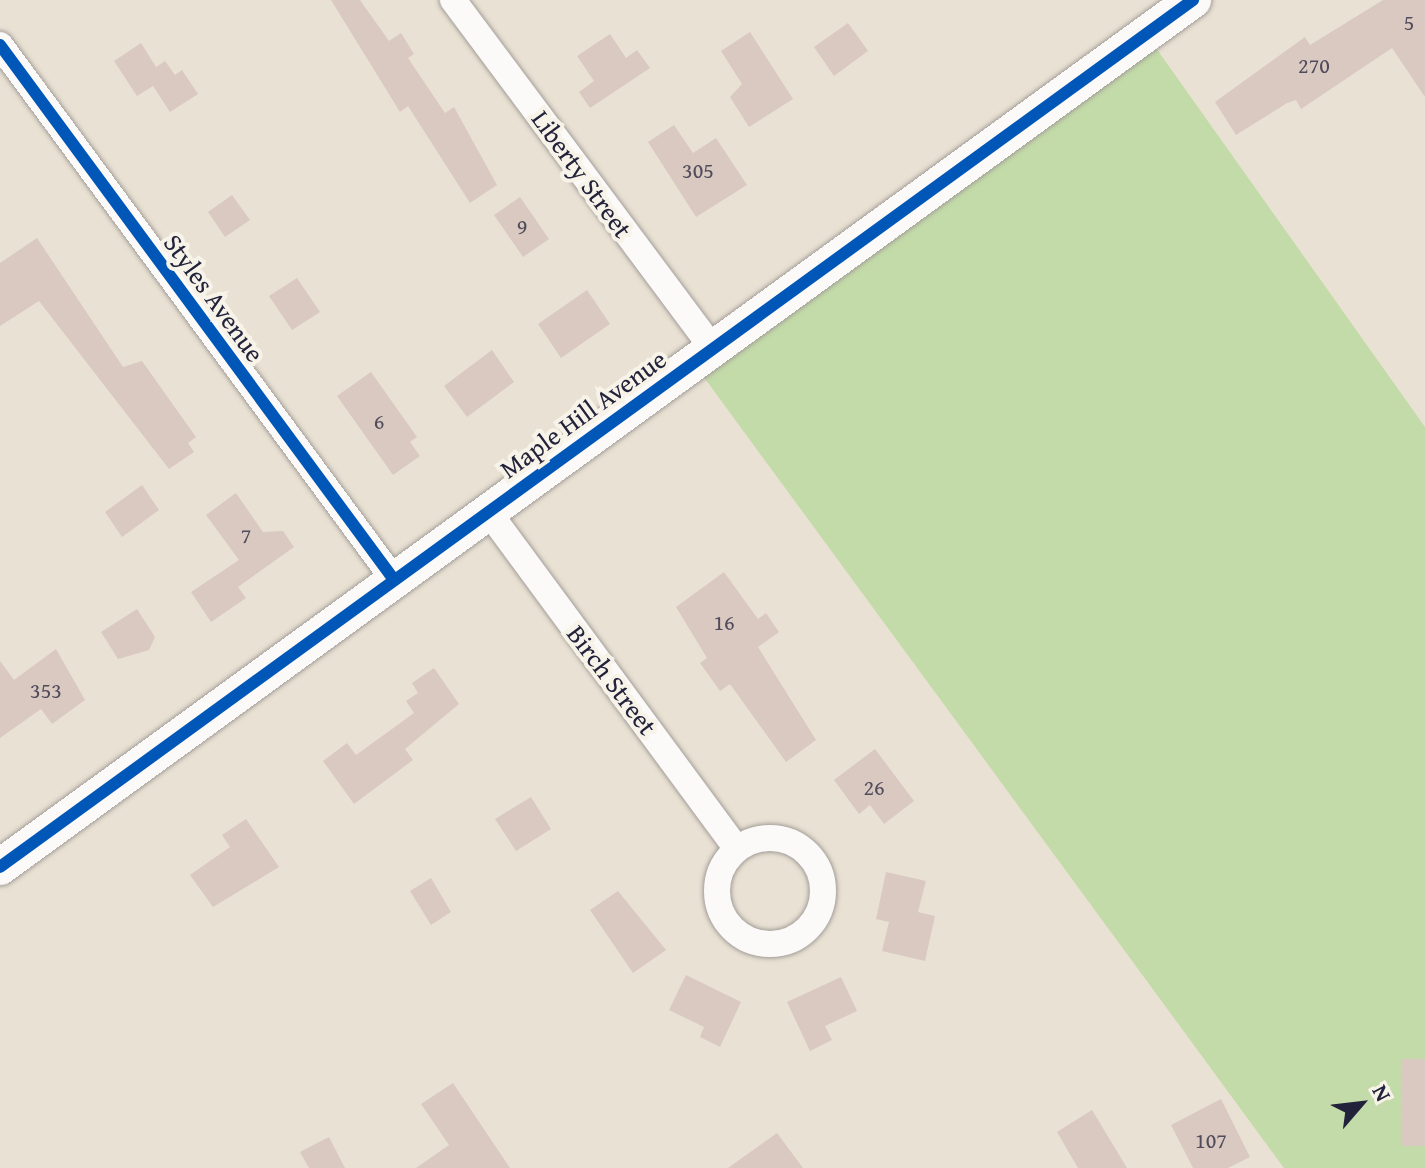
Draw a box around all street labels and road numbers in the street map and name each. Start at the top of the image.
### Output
street label: Liberty Street [525,104,639,244]
street label: Styles Avenue [157,228,271,368]
street label: Maple Hill Avenue [494,343,672,485]
street label: Birch Street [561,619,663,741]

